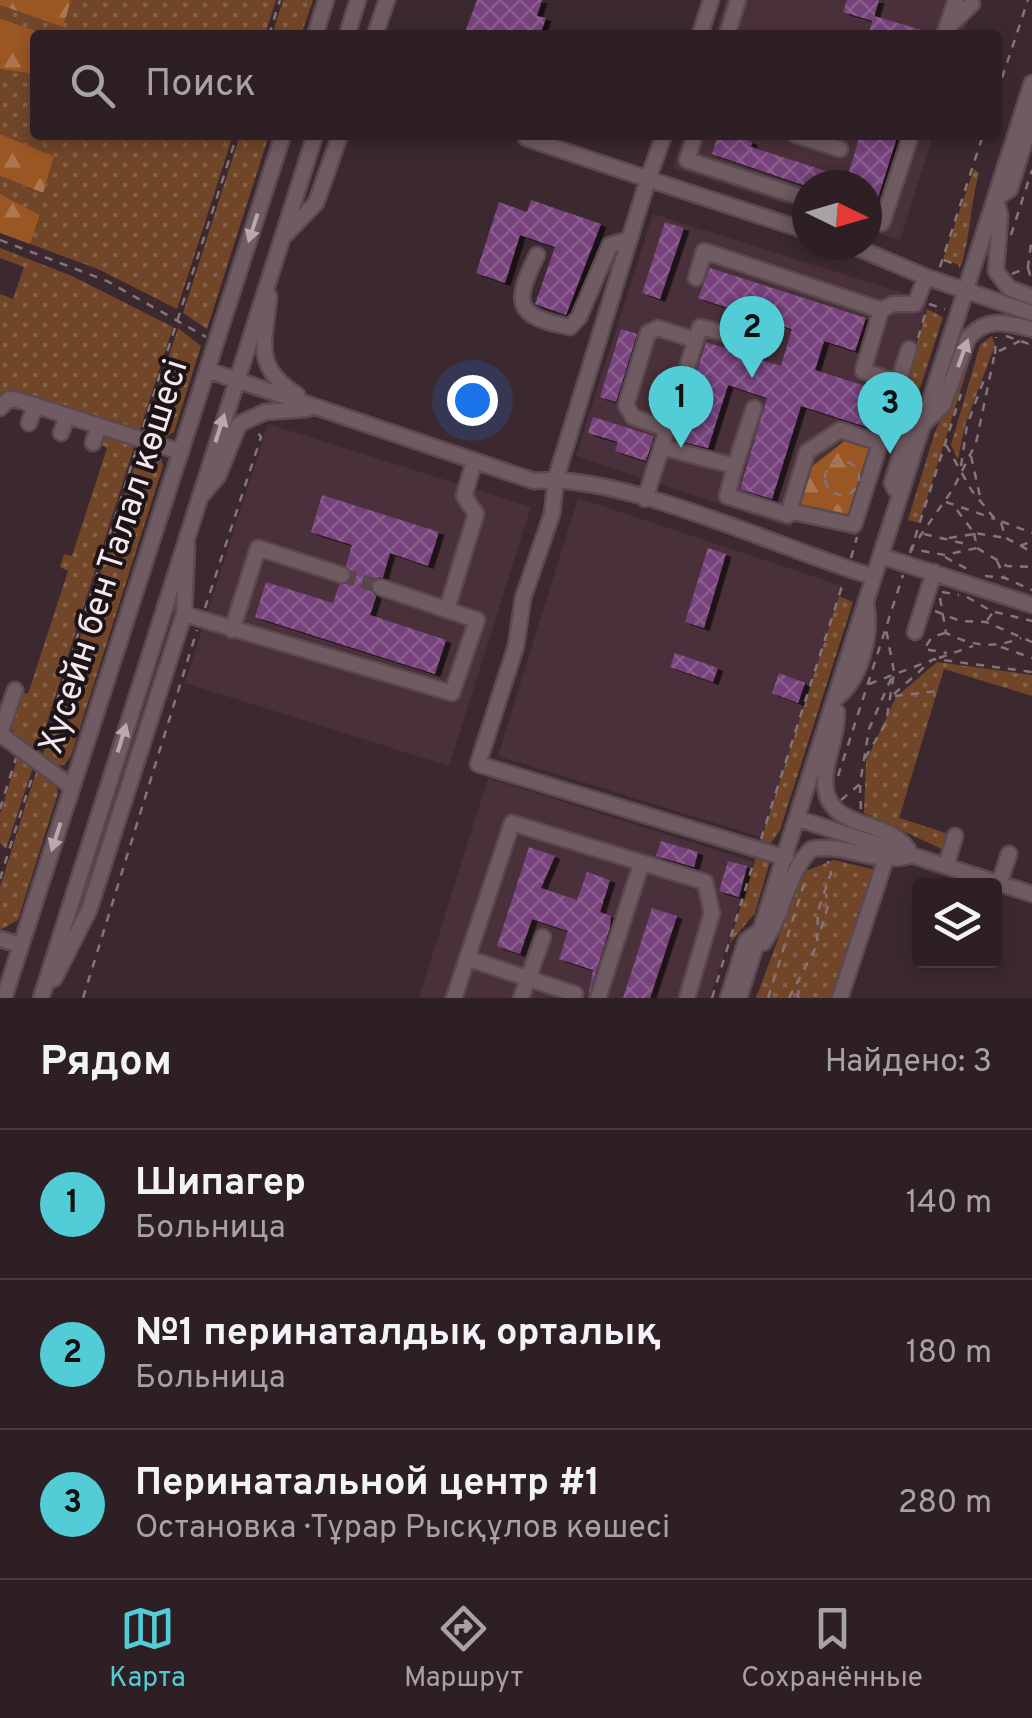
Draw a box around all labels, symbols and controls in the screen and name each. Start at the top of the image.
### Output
search box [30,30,1002,140]
icon: search [65,58,120,113]
text: Поиск [145,61,256,110]
north arrow [792,170,882,260]
one-way arrow [245,213,260,243]
pin: 2 [720,296,784,378]
one-way arrow [956,338,971,368]
street label: Хусейн бен Талал көшесі [30,354,200,760]
pin: 1 [648,366,714,448]
pin: 3 [858,372,922,454]
your location [447,375,498,426]
one-way arrow [213,412,228,443]
one-way arrow [115,722,130,753]
one-way arrow [48,822,63,852]
map controls [912,878,1002,968]
button: layers [912,878,1002,968]
text: Рядом [40,1037,172,1090]
text: Найдено: 3 [825,1043,992,1083]
text: Шипагер [135,1160,306,1209]
text: 1 [66,1184,79,1224]
text: 140 m [906,1184,992,1224]
text: Больница [135,1209,286,1249]
text: №1 перинаталдық орталық [135,1310,661,1359]
text: 2 [63,1334,82,1374]
text: 180 m [906,1334,992,1374]
text: Больница [135,1359,286,1399]
text: Перинатальной центр #1 [135,1460,600,1509]
text: 3 [63,1484,82,1524]
text: 280 m [898,1484,992,1524]
text: Остановка · Тұрар Рысқұлов көшесі [135,1509,670,1549]
tab: Карта [109,1601,186,1697]
tab: Маршрут [404,1601,523,1697]
tab: Сохранённые [741,1601,923,1697]

